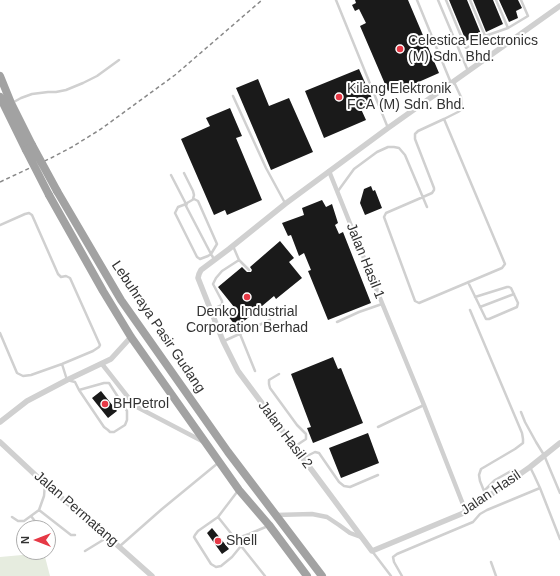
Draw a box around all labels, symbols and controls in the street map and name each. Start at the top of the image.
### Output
place label: Celestica Electronics (M) Sdn. Bhd. [408,33,538,66]
marker: Celestica Electronics (M) Sdn. Bhd. [395,44,405,54]
place label: Kilang Elektronik FCA (M) Sdn. Bhd. [347,81,465,114]
marker: Kilang Elektronik FCA (M) Sdn. Bhd. [334,92,344,102]
street label: Jalan Hasil 1 [342,221,388,301]
street label: Lebuhraya Pasir Gudang [108,258,208,396]
marker: Denko Industrial Corporation Berhad [242,292,252,302]
place label: Denko Industrial Corporation Berhad [186,304,308,336]
place label: BHPetrol [113,396,169,412]
street label: Jalan Hasil 2 [254,398,316,472]
marker: BHPetrol [100,399,110,409]
street label: Jalan Hasil [458,467,524,519]
street label: Jalan Permatang [31,468,121,550]
north arrow [16,520,56,560]
place label: Shell [226,533,257,549]
text: N [19,536,31,544]
marker: Shell [213,536,223,546]

